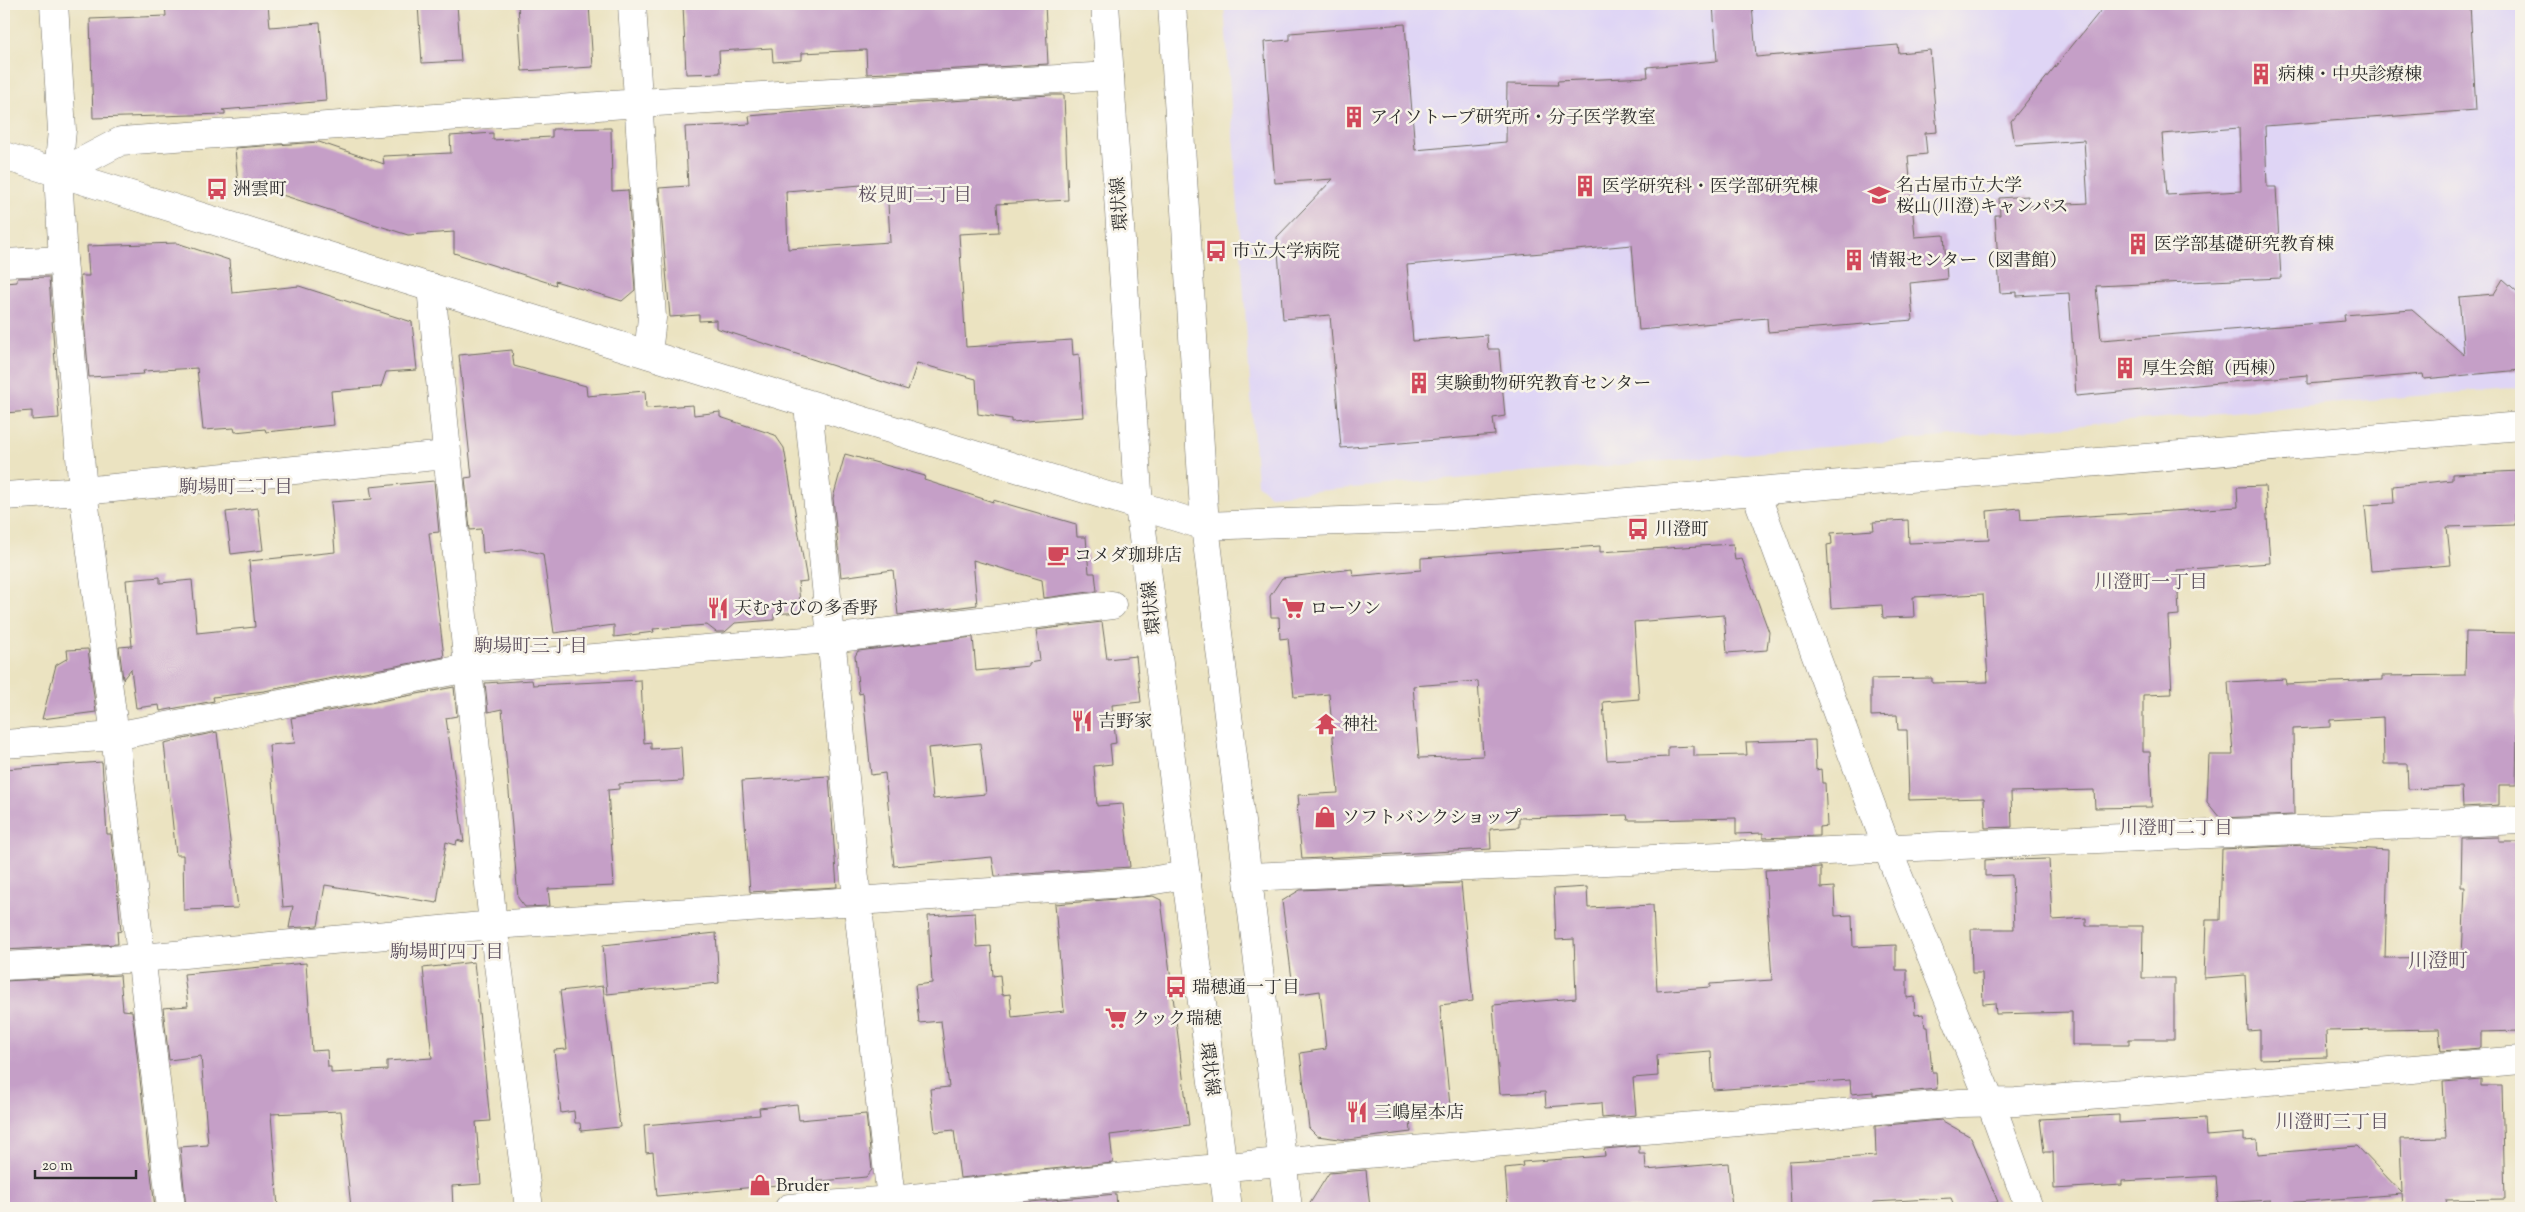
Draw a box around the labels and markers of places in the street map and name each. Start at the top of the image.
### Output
building icon: 病棟・中央診療棟 [2248,61,2274,87]
place label: 病棟・中央診療棟 [2278,63,2422,89]
building icon: アイソトープ研究所・分子医学教室 [1341,104,1367,130]
place label: アイソトープ研究所・分子医学教室 [1370,106,1655,132]
building icon: 医学研究科・医学部研究棟 [1572,173,1598,199]
place label: 名古屋市立大学 桜山(川澄)キャンパス [1896,174,2068,221]
place label: 医学研究科・医学部研究棟 [1602,175,1818,201]
bus stop icon: 洲雲町 [204,176,230,202]
place label: 洲雲町 [233,178,287,204]
school or university icon: 名古屋市立大学 桜山(川澄)キャンパス [1866,182,1892,208]
building icon: 医学部基礎研究教育棟 [2125,231,2151,257]
place label: 医学部基礎研究教育棟 [2154,233,2334,259]
bus stop icon: 市立大学病院 [1203,238,1229,264]
place label: 市立大学病院 [1232,240,1340,266]
building icon: 情報センター（図書館） [1841,247,1867,273]
place label: 情報センター（図書館） [1870,249,2067,275]
building icon: 厚生会館（西棟） [2112,355,2138,381]
place label: 厚生会館（西棟） [2142,357,2286,383]
building icon: 実験動物研究教育センター [1406,370,1432,396]
place label: 実験動物研究教育センター [1436,372,1651,398]
bus stop icon: 川澄町 [1625,516,1651,542]
place label: 川澄町 [1655,518,1709,544]
cafe icon: コメダ珈琲店 [1045,542,1071,568]
place label: コメダ珈琲店 [1074,544,1182,570]
restaurant icon: 天むすびの多香野 [705,595,731,621]
supermarket icon: ローソン [1280,595,1306,621]
place label: 天むすびの多香野 [734,597,878,623]
place label: ローソン [1310,597,1381,623]
restaurant icon: 吉野家 [1069,708,1095,734]
place label: 吉野家 [1098,710,1152,736]
temple icon: 神社 [1313,711,1339,737]
place label: 神社 [1342,713,1378,739]
shop icon: ソフトバンクショップ [1312,804,1338,830]
place label: ソフトバンクショップ [1342,806,1521,832]
bus stop icon: 瑞穂通一丁目 [1163,974,1189,1000]
place label: 瑞穂通一丁目 [1192,976,1300,1002]
supermarket icon: クック瑞穂 [1103,1005,1129,1031]
place label: クック瑞穂 [1132,1007,1222,1033]
restaurant icon: 三嶋屋本店 [1344,1099,1370,1125]
place label: 三嶋屋本店 [1374,1101,1464,1127]
shop icon: Bruder [747,1172,773,1198]
place label: Bruder [776,1174,830,1200]

